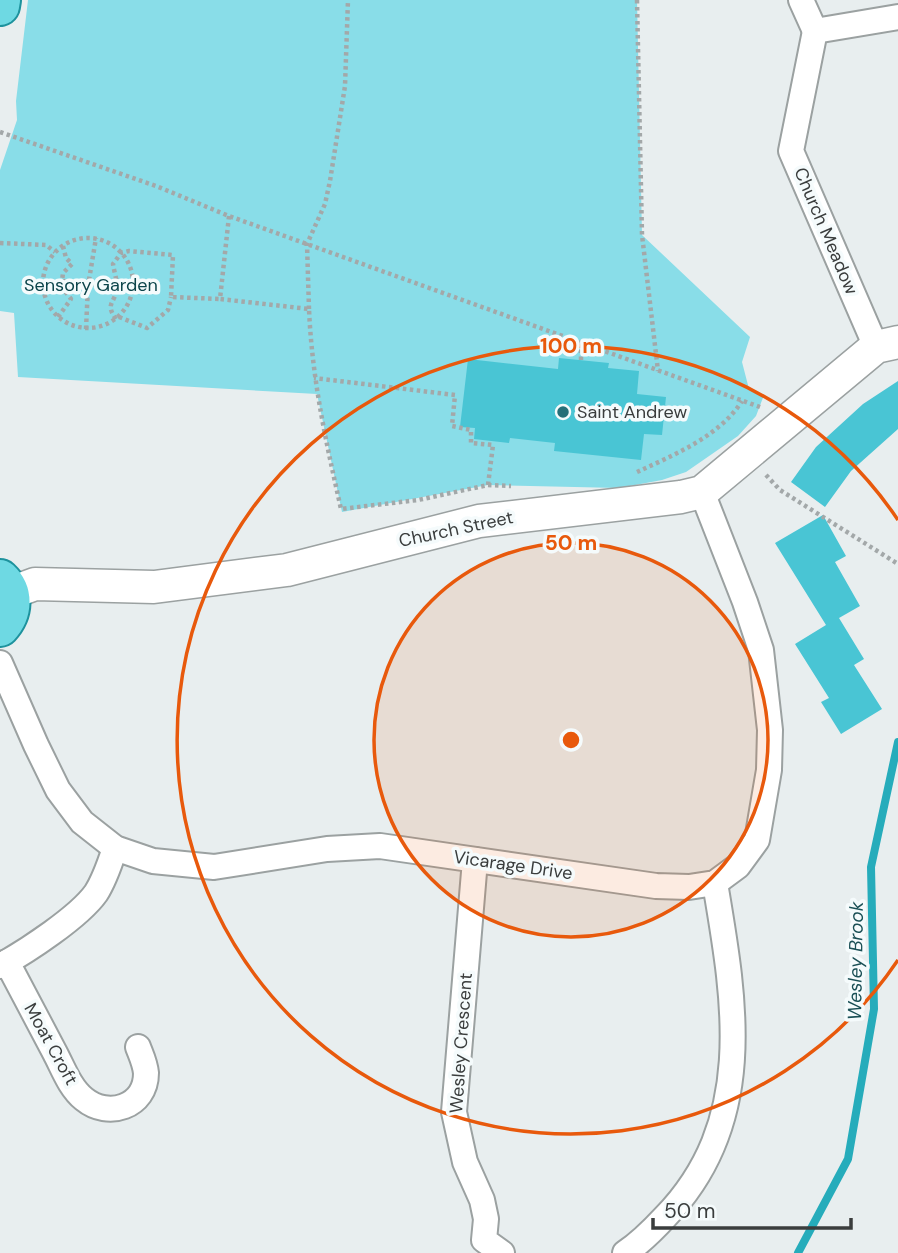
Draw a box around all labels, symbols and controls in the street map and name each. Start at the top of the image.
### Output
street label: Church Meadow [788,164,864,298]
park label: Sensory Garden [24,273,158,297]
text: 100 m [540,332,602,360]
place label: Saint Andrew [577,400,687,424]
marker: Saint Andrew [555,404,571,420]
street label: Church Street [397,505,515,553]
text: 50 m [545,529,597,557]
centre of rings [559,728,583,752]
street label: Vicarage Drive [452,845,574,885]
water label: Wesley Brook [842,901,869,1021]
street label: Wesley Crescent [444,972,478,1114]
street label: Moat Croft [19,999,83,1089]
scale bar [653,1186,851,1230]
text: 50 m [664,1197,715,1225]

